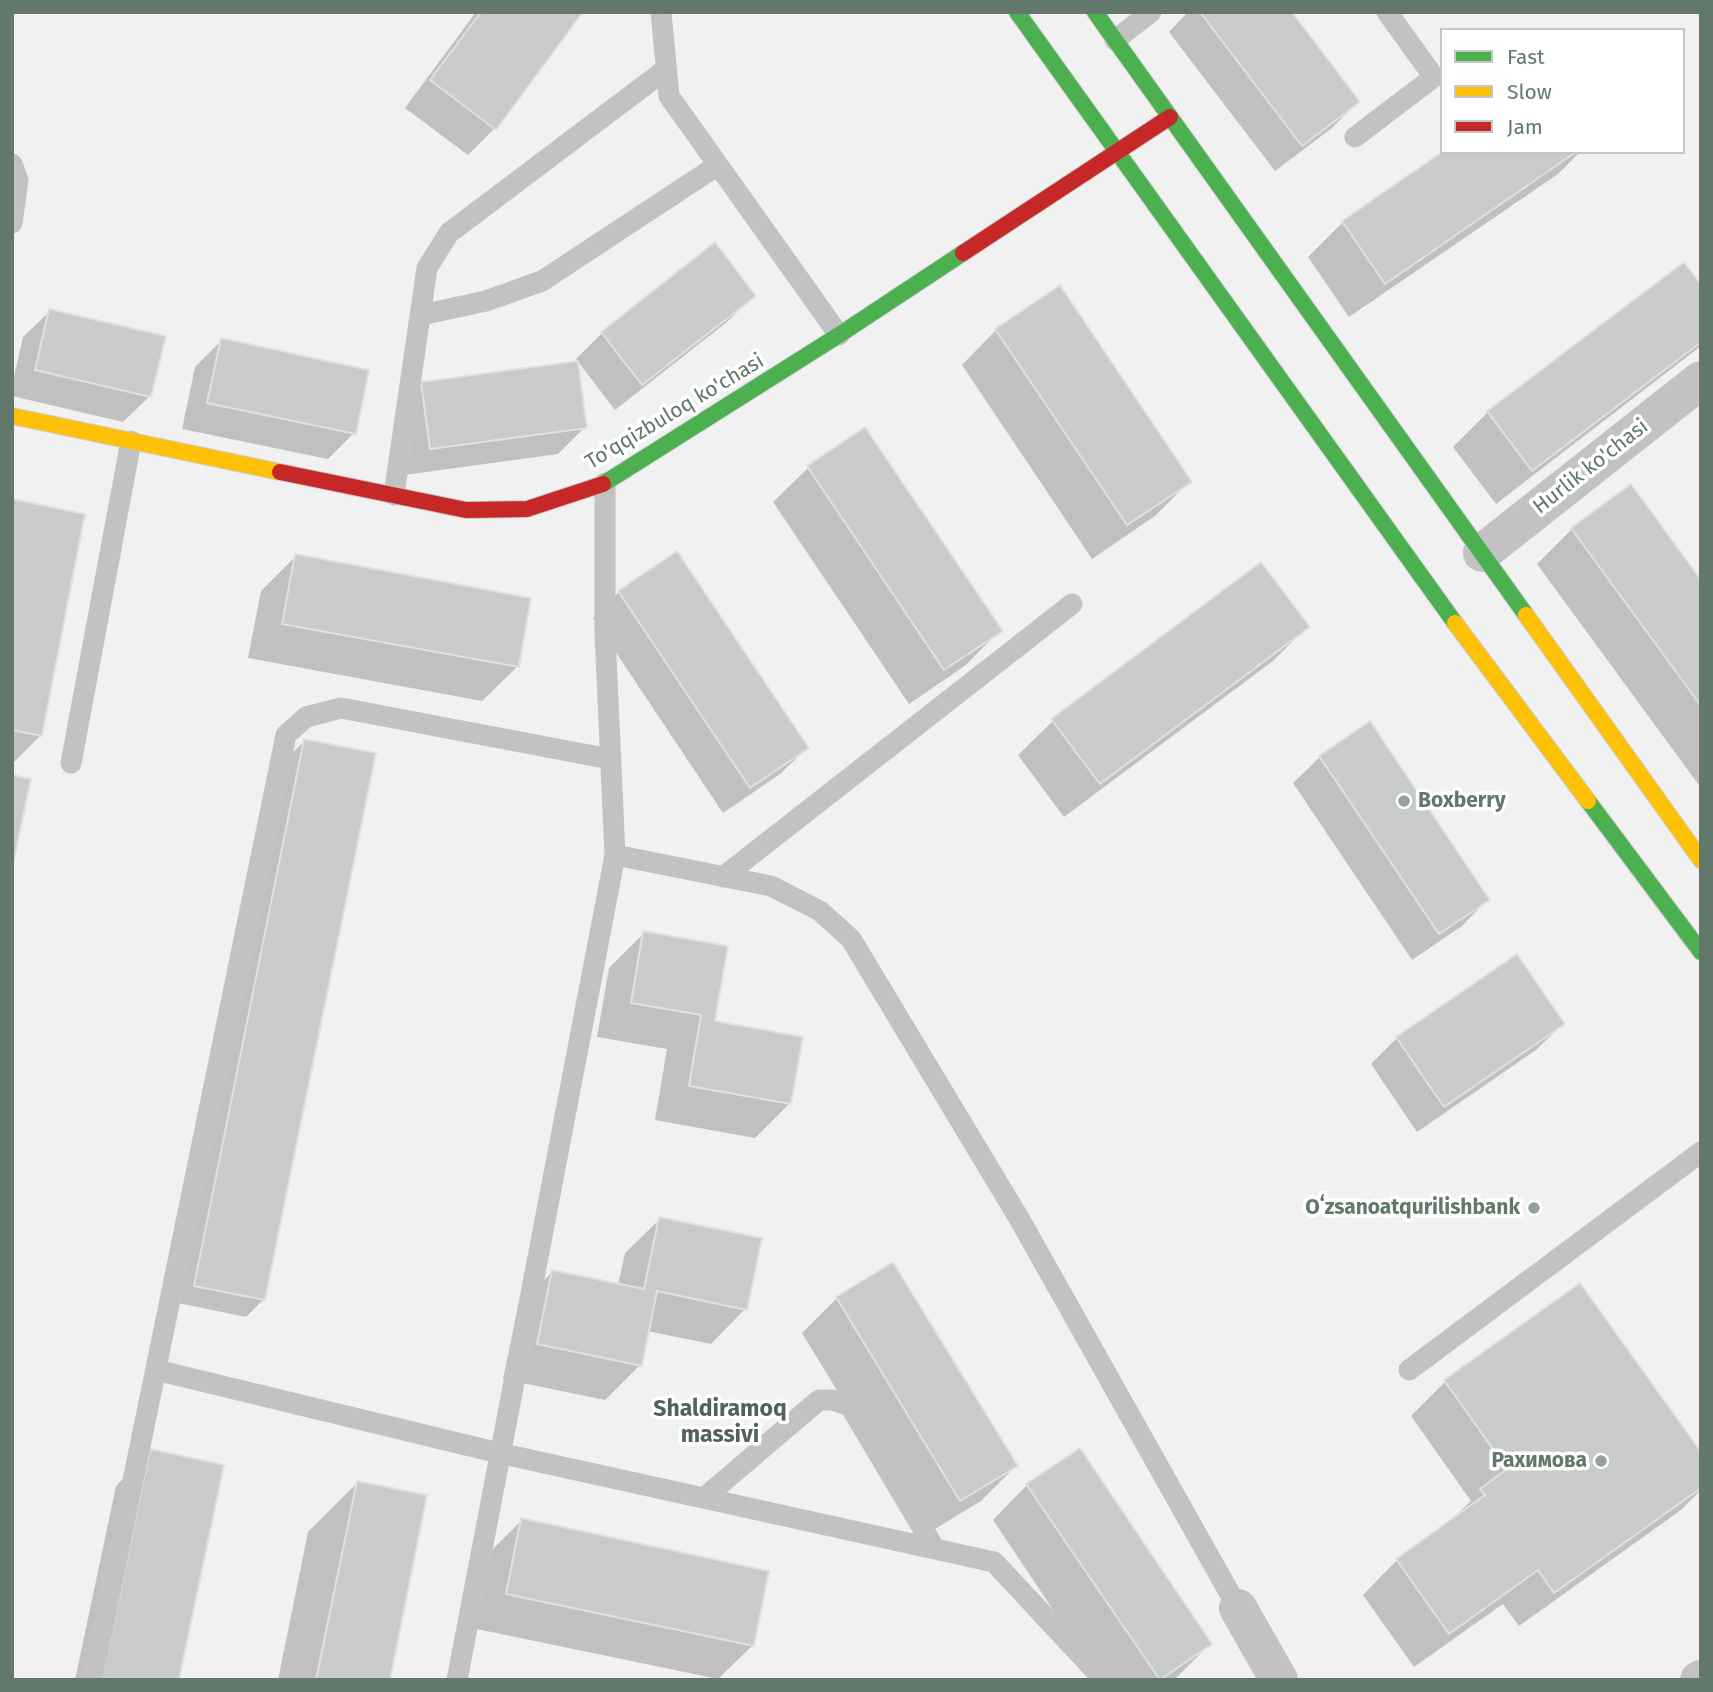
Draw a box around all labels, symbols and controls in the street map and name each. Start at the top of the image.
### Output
legend [1440,28,1685,154]
text: Fast [1507,44,1545,70]
text: Slow [1507,79,1552,105]
text: Jam [1507,114,1543,140]
street label: To'qqizbuloq ko'chasi [581,349,769,475]
street label: Hurlik ko'chasi [1528,414,1654,520]
place label: Boxberry [1418,788,1506,814]
marker: Boxberry [1396,793,1412,809]
place label: Oʻzsanoatqurilishbank [1305,1195,1520,1221]
marker: Oʻzsanoatqurilishbank [1526,1200,1542,1216]
district label: Shaldiramoq massivi [653,1396,787,1450]
place label: Рахимова [1491,1448,1587,1474]
marker: Рахимова [1593,1453,1609,1469]

